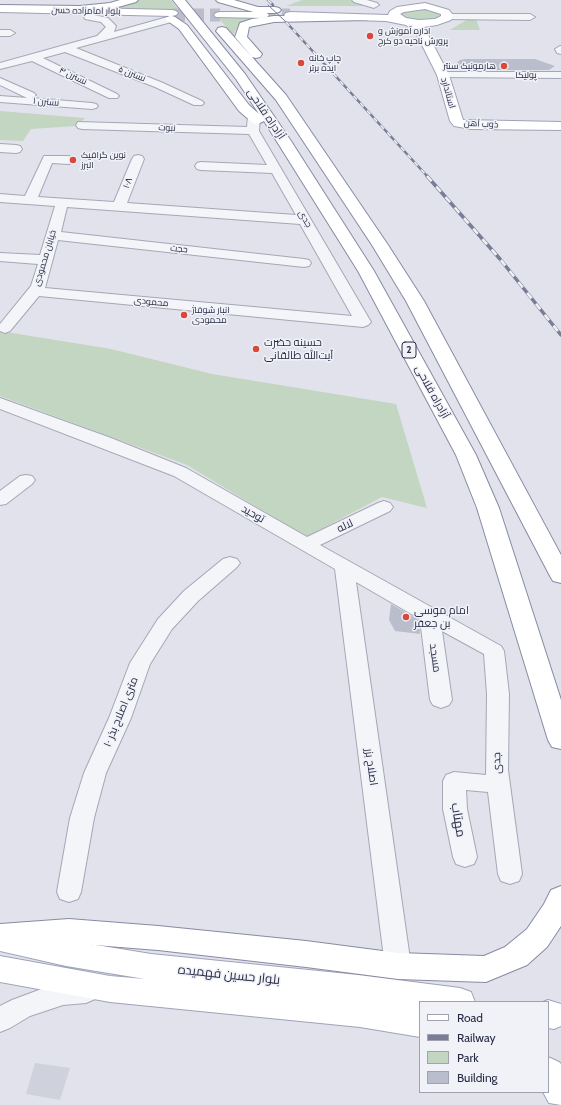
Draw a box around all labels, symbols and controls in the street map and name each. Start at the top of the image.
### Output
street label: بلوار امامزاده حسن [51,5,121,17]
place label: اداره آموزش و پرورش ناحیه دو کرج [378,26,448,47]
marker: اداره آموزش و پرورش ناحیه دو کرج [365,31,375,41]
place label: چاپ خانه ایده برتر [309,53,341,74]
marker: چاپ خانه ایده برتر [296,58,306,68]
place label: هارمونیک سنتر [443,61,496,71]
marker: هارمونیک سنتر [499,61,509,71]
street label: نسترن ۵ [117,64,147,84]
street label: نسترن ۴ [57,65,89,87]
street label: پولیکا [515,70,537,80]
street label: استاندارد [438,76,458,110]
street label: آزادراه فلاحی [244,86,288,142]
street label: نسترن ۱ [32,95,60,109]
street label: ذوب آهن [464,118,498,130]
street label: نبوت [158,122,176,134]
place label: نوین گرافیک البرز [81,150,126,171]
marker: نوین گرافیک البرز [68,155,78,165]
street label: ۱۰۸ [121,176,135,190]
street label: جدی [296,209,314,229]
street label: خیابان محمودی [31,229,59,287]
street label: حجت [170,243,188,255]
street label: محمودی [133,295,169,309]
place label: انبار شوفاژ محمودی [192,305,230,326]
marker: انبار شوفاژ محمودی [179,310,189,320]
place label: حسینه حضرت آیت‌الله طالقانی [264,336,333,362]
road number: 2 [402,342,416,358]
marker: حسینه حضرت آیت‌الله طالقانی [251,344,261,354]
street label: آزادراه فلاحی [412,363,452,421]
street label: توحید [239,502,267,526]
street label: لاله [335,516,355,536]
place label: امام موسی بن جعفر [414,604,469,630]
marker: امام موسی بن جعفر [401,612,411,622]
street label: مسجد [426,643,444,673]
street label: ۱۰ متری اصلاح بذر [101,675,141,749]
street label: اصلاح بزر [362,748,380,786]
street label: جدی [490,752,504,774]
street label: مهتاب [448,802,468,838]
street label: بلوار حسین فهمیده [177,962,281,988]
legend [419,1001,549,1093]
text: Road [457,1010,483,1025]
text: Railway [457,1030,495,1045]
text: Park [457,1050,479,1065]
text: Building [457,1070,498,1085]

